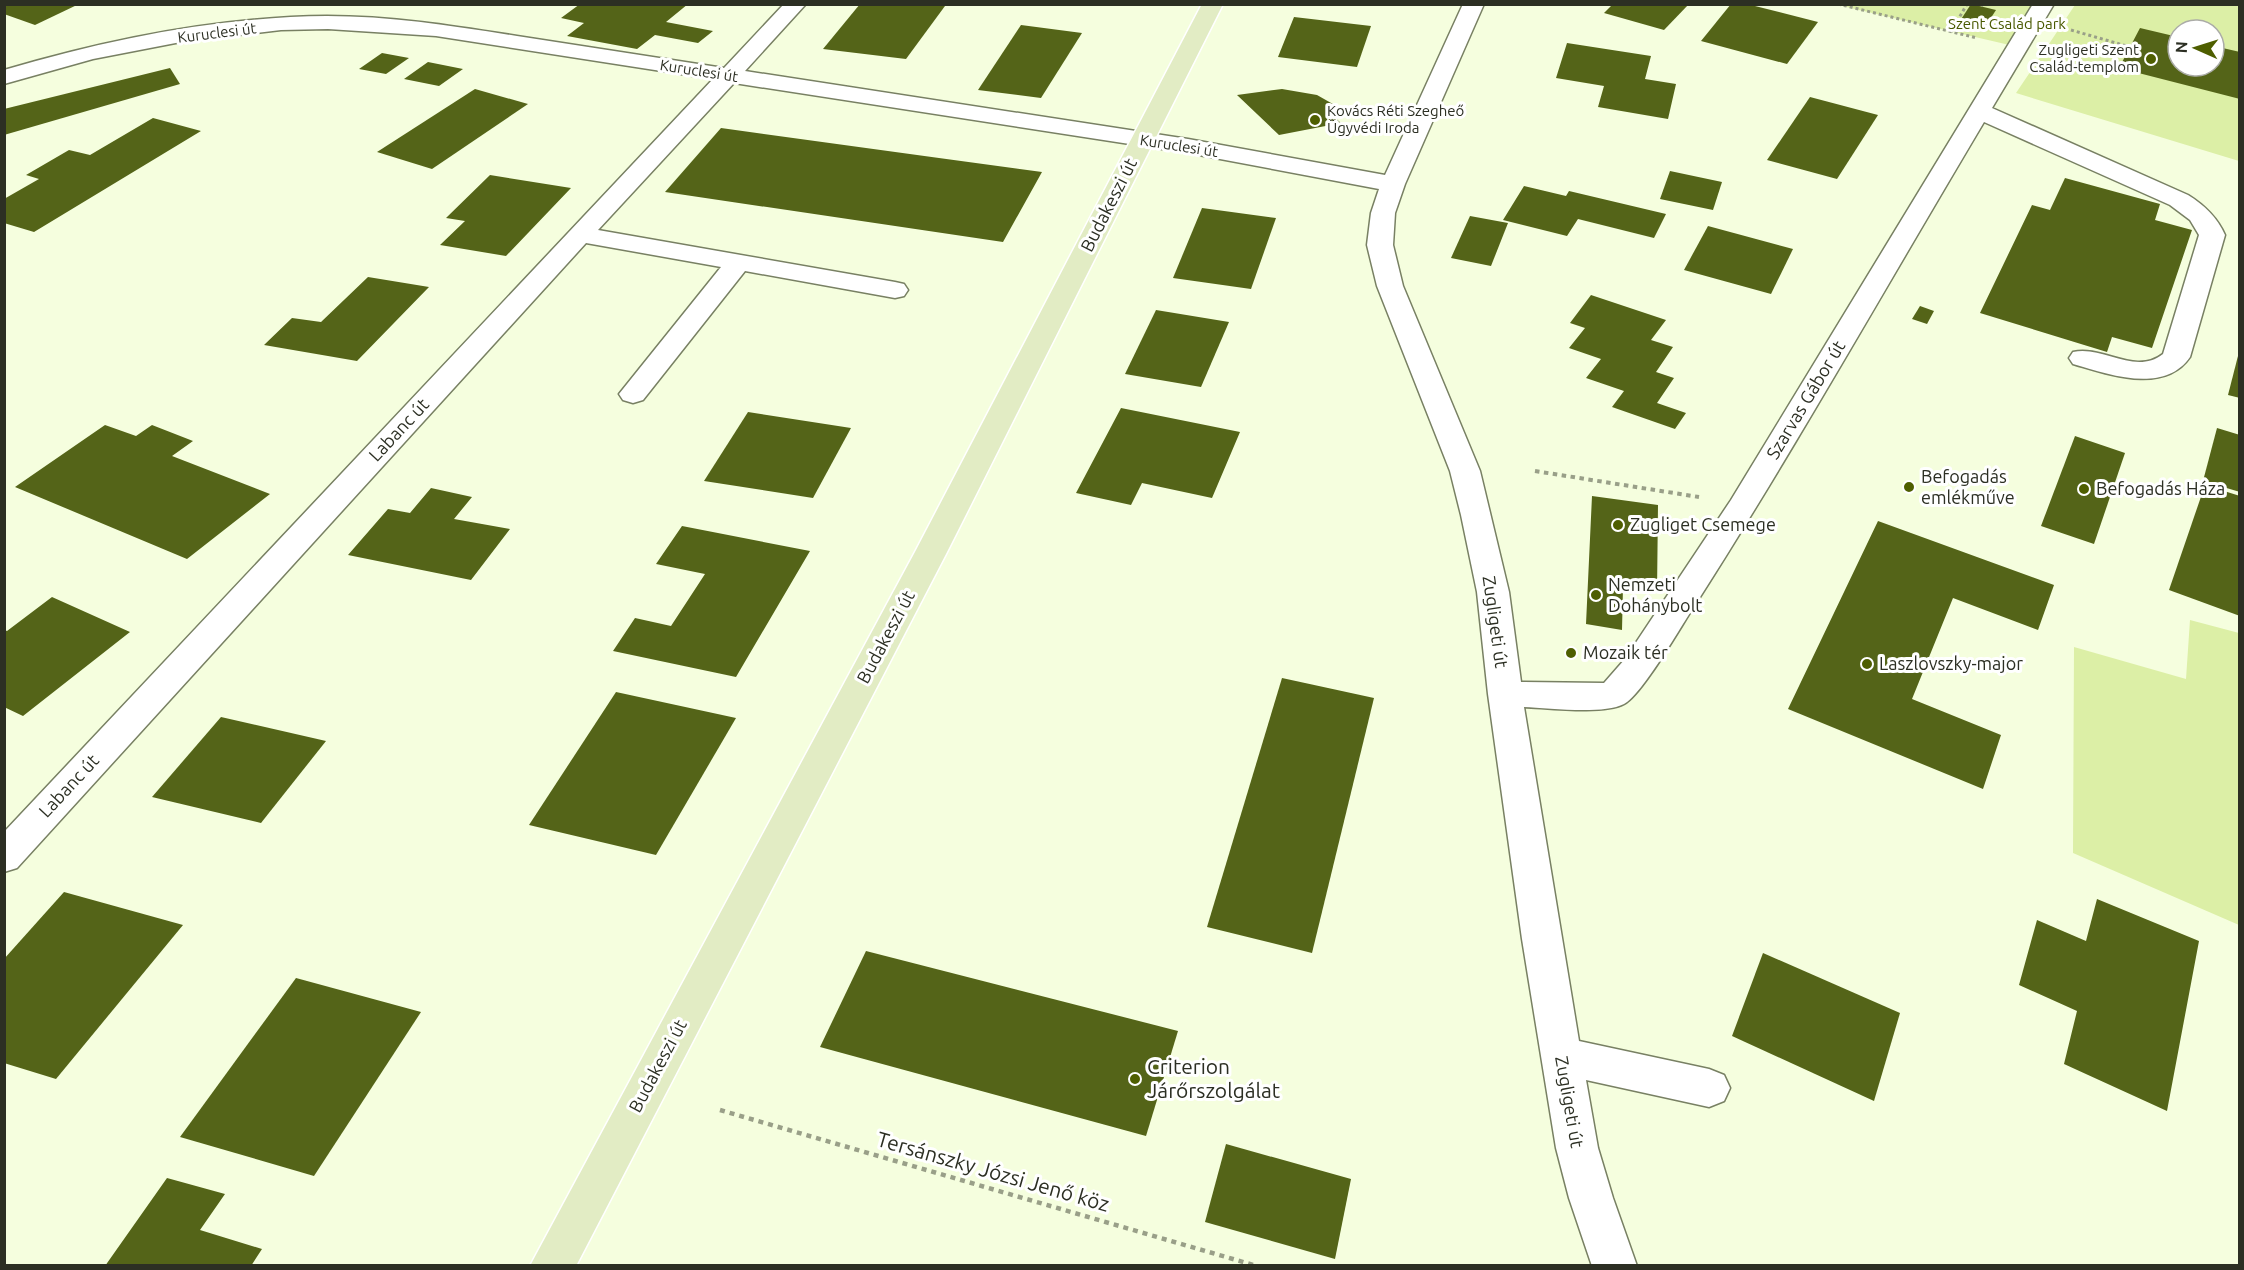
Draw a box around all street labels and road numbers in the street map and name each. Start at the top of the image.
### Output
street label: Kuruclesi út [177,19,257,46]
street label: Kuruclesi út [659,56,740,85]
street label: Kuruclesi út [1139,131,1220,160]
street label: Budakeszi út [1076,155,1140,255]
street label: Szarvas Gábor út [1762,337,1848,462]
street label: Labanc út [364,394,432,465]
street label: Zugligeti út [1480,574,1512,669]
street label: Budakeszi út [852,587,918,686]
street label: Labanc út [34,750,102,821]
street label: Budakeszi út [624,1016,690,1115]
street label: Zugligeti út [1552,1054,1588,1149]
street label: Tersánszky Józsi Jenő köz [874,1126,1112,1216]

